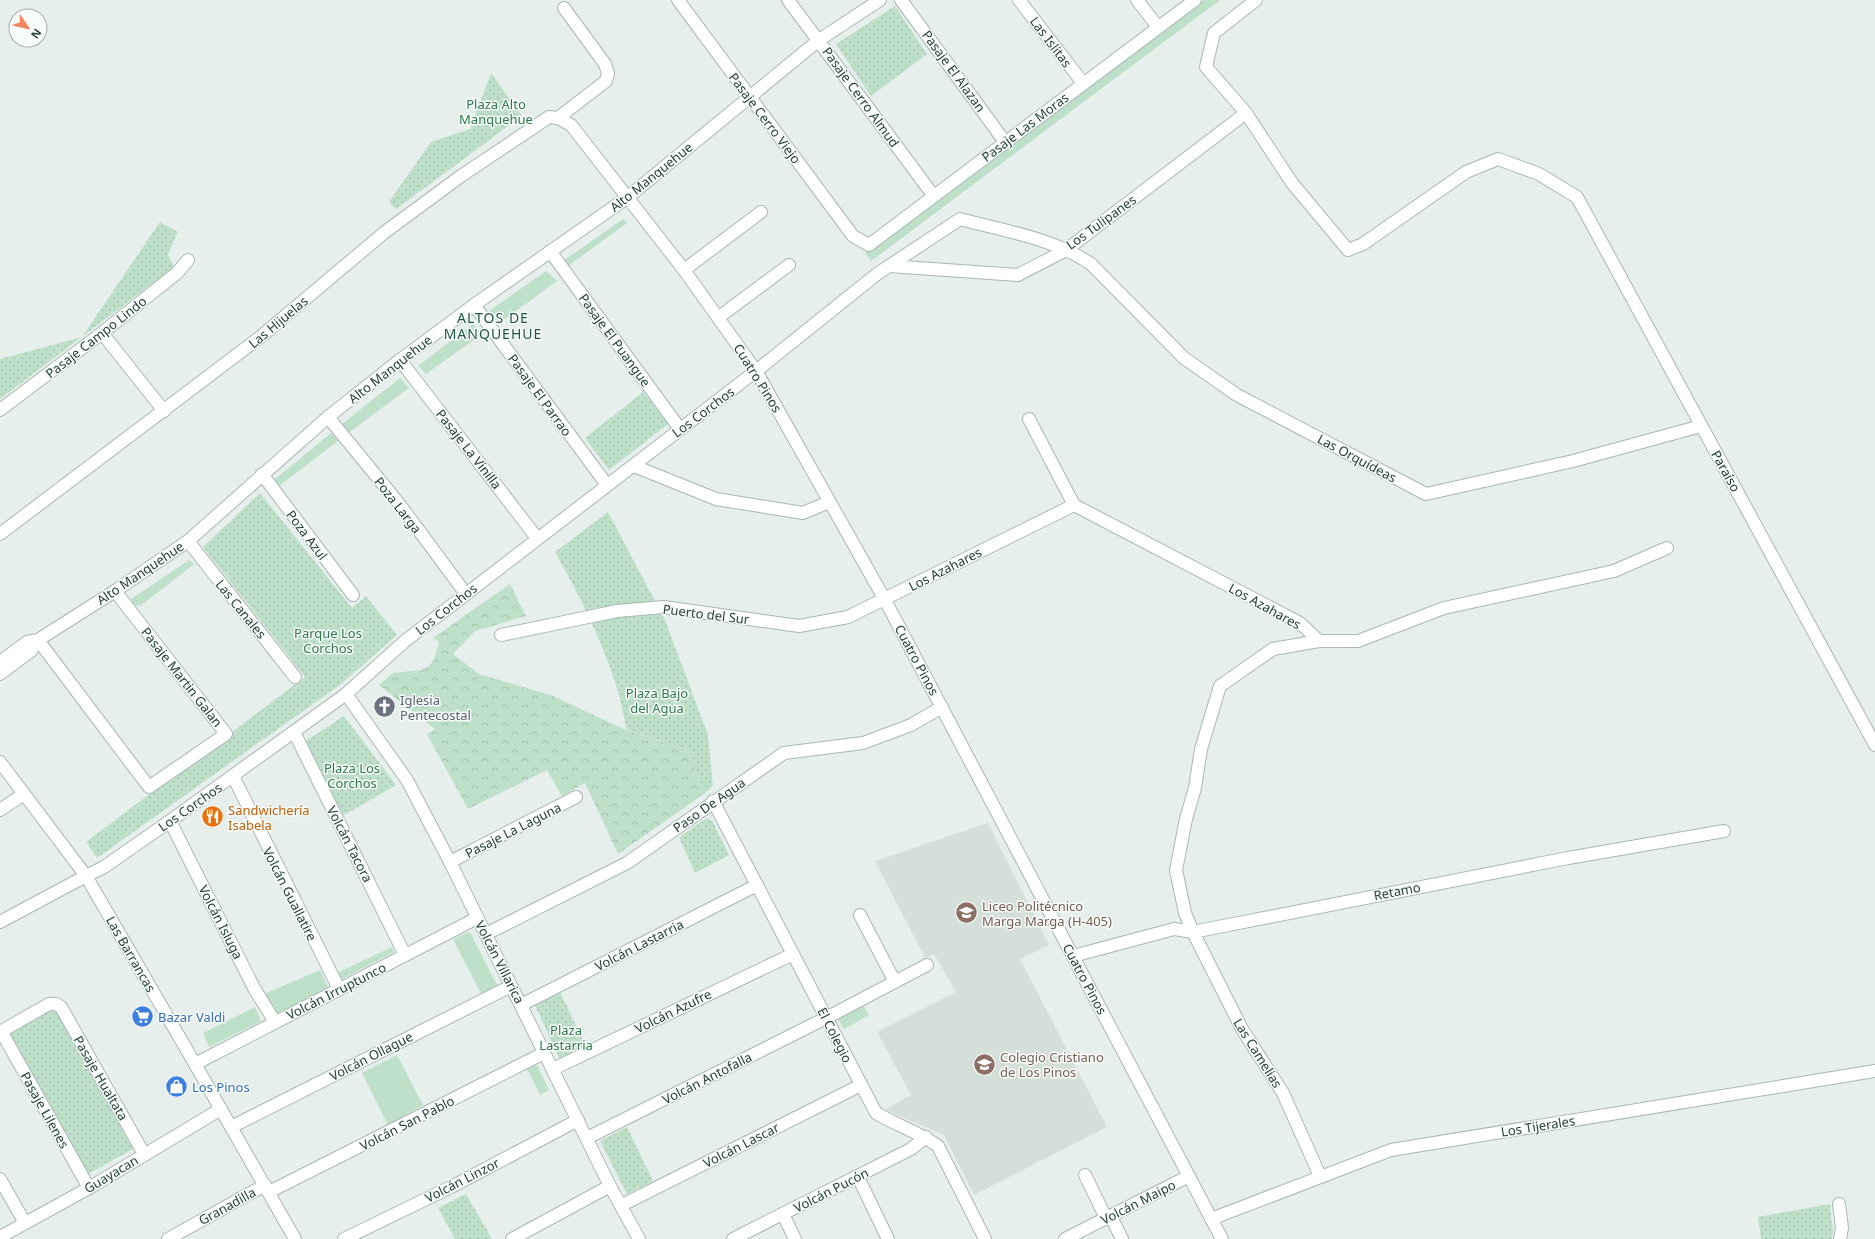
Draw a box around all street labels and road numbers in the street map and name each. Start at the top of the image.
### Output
street label: Las Islitas [1026,13,1076,71]
street label: Pasaje El Alazan [918,26,990,116]
street label: Pasaje Cerro Almud [818,43,904,151]
street label: Pasaje Cerro Viejo [725,69,805,167]
street label: Pasaje Las Moras [978,88,1072,166]
street label: Alto Manquehue [606,138,696,216]
street label: Los Tulipanes [1062,190,1140,254]
street label: Pasaje El Puangue [575,290,655,390]
street label: Pasaje Campo Lindo [42,292,150,382]
street label: Las Hijuelas [245,292,311,352]
street label: Alto Manquehue [344,331,436,407]
street label: Cuatro Pinos [730,340,786,416]
street label: Pasaje El Parrao [504,350,576,440]
street label: Los Corchos [668,383,738,441]
street label: Pasaje La Vinilla [432,405,506,493]
street label: Las Orquídeas [1314,430,1400,486]
street label: Paraíso [1707,447,1745,495]
street label: Poza Larga [370,473,426,537]
street label: Poza Azul [282,506,332,564]
street label: Alto Manquehue [93,537,187,609]
street label: Los Azahares [905,543,985,595]
street label: Las Canales [212,576,270,642]
street label: Los Corchos [411,579,481,639]
street label: Los Azahares [1226,579,1304,633]
street label: Puerto del Sur [662,600,751,628]
street label: Cuatro Pinos [891,621,943,699]
street label: Pasaje Martin Galan [137,623,227,731]
street label: Paso De Agua [669,773,749,837]
street label: Los Corchos [155,778,225,836]
street label: Pasaje La Laguna [462,798,564,862]
street label: Volcán Tacora [323,803,377,885]
street label: Volcán Guallatire [259,844,321,944]
street label: Retamo [1372,878,1422,904]
street label: Volcán Isluga [195,882,247,962]
street label: Las Barrancas [102,913,160,995]
street label: Volcán Lastarria [592,915,686,975]
street label: Volcán Villarica [471,917,529,1007]
street label: Cuatro Pinos [1059,940,1111,1018]
street label: Volcán Irruptunco [283,958,389,1024]
street label: Volcán Azufre [632,985,714,1037]
street label: El Colegio [813,1004,857,1066]
street label: Las Camelias [1229,1015,1287,1091]
street label: Volcán Ollague [326,1027,416,1085]
street label: Pasaje Hualtata [69,1032,133,1124]
street label: Volcán Antofalla [659,1048,755,1108]
street label: Pasaje Lilenes [16,1068,74,1152]
street label: Volcán San Pablo [357,1091,457,1155]
street label: Los Tijerales [1500,1111,1576,1141]
street label: Volcán Lascar [700,1118,783,1172]
street label: Guayacan [81,1151,141,1197]
street label: Volcán Linzor [422,1153,503,1206]
street label: Volcán Pucón [790,1163,872,1217]
street label: Volcán Maipo [1097,1175,1179,1229]
street label: Granadilla [195,1183,259,1229]

